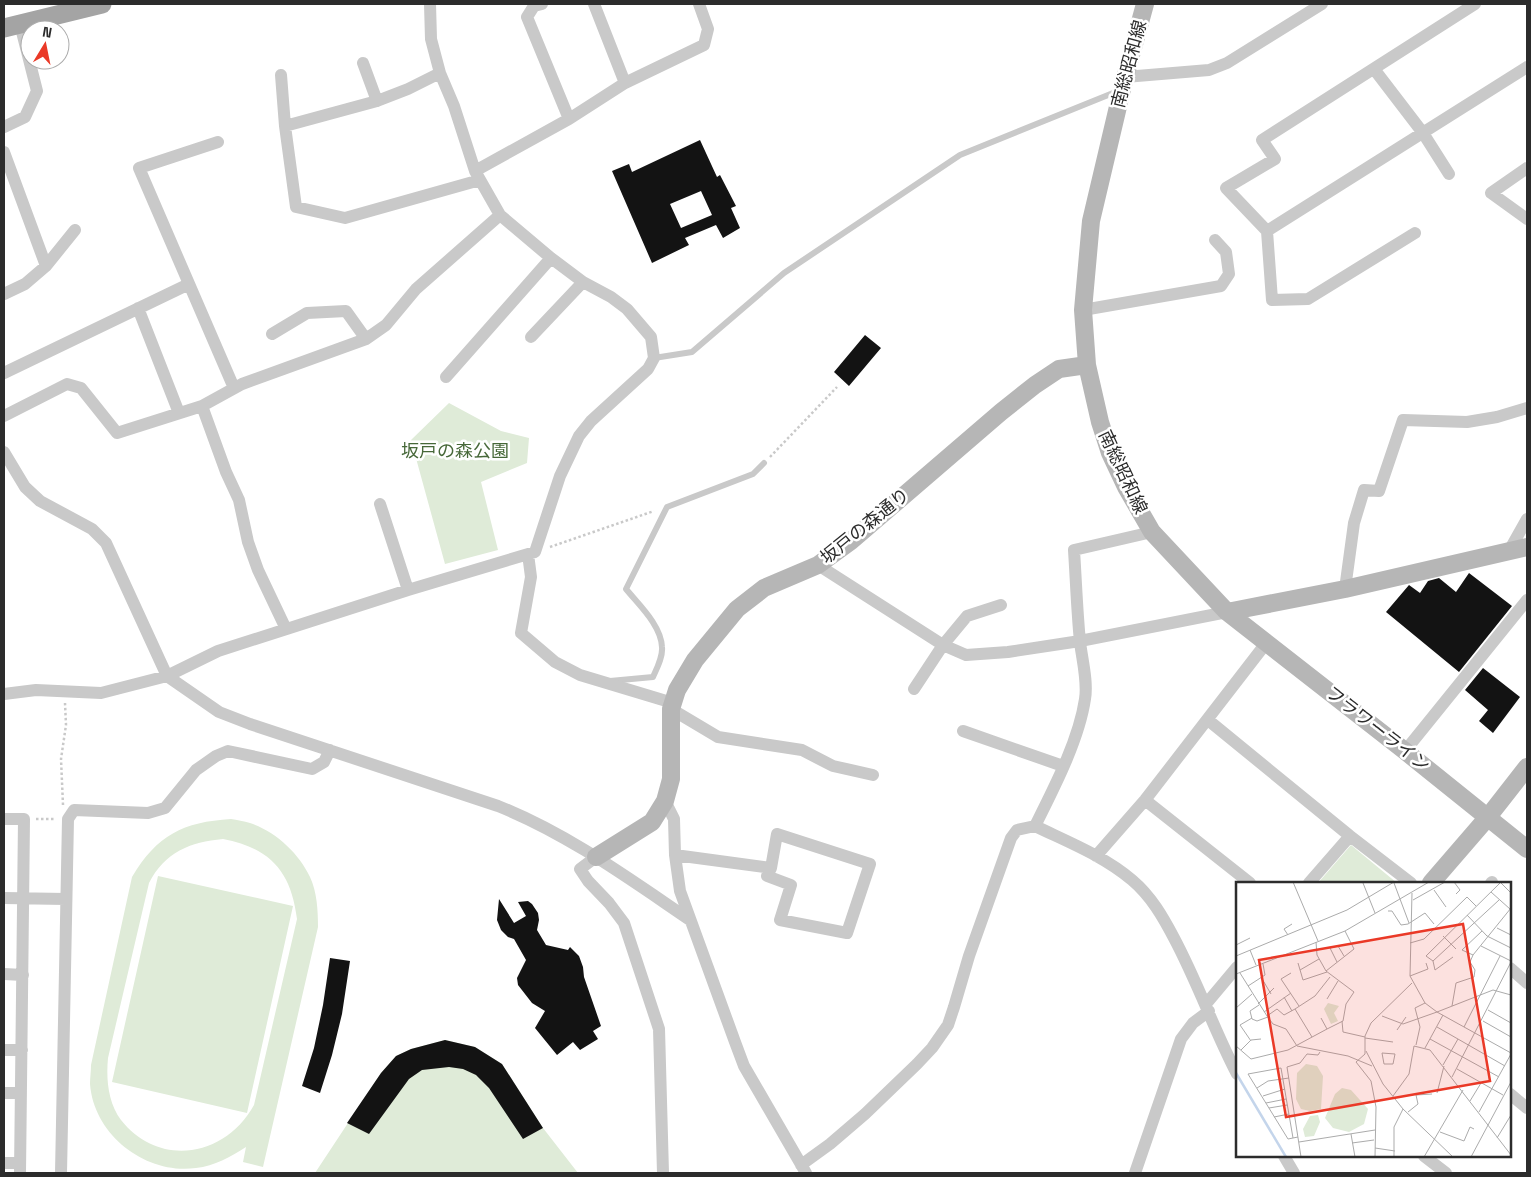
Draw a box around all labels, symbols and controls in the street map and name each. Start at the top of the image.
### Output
street label: 南総昭和線 [1106,17,1151,110]
north arrow [20,20,70,70]
text: N [41,23,53,42]
street label: 南総昭和線 [1094,426,1153,517]
park label: 坂戸の森公園 [401,439,509,462]
street label: 坂戸の森通り [815,483,914,569]
street label: フラワーライン [1322,681,1435,776]
inset map [1236,882,1511,1157]

